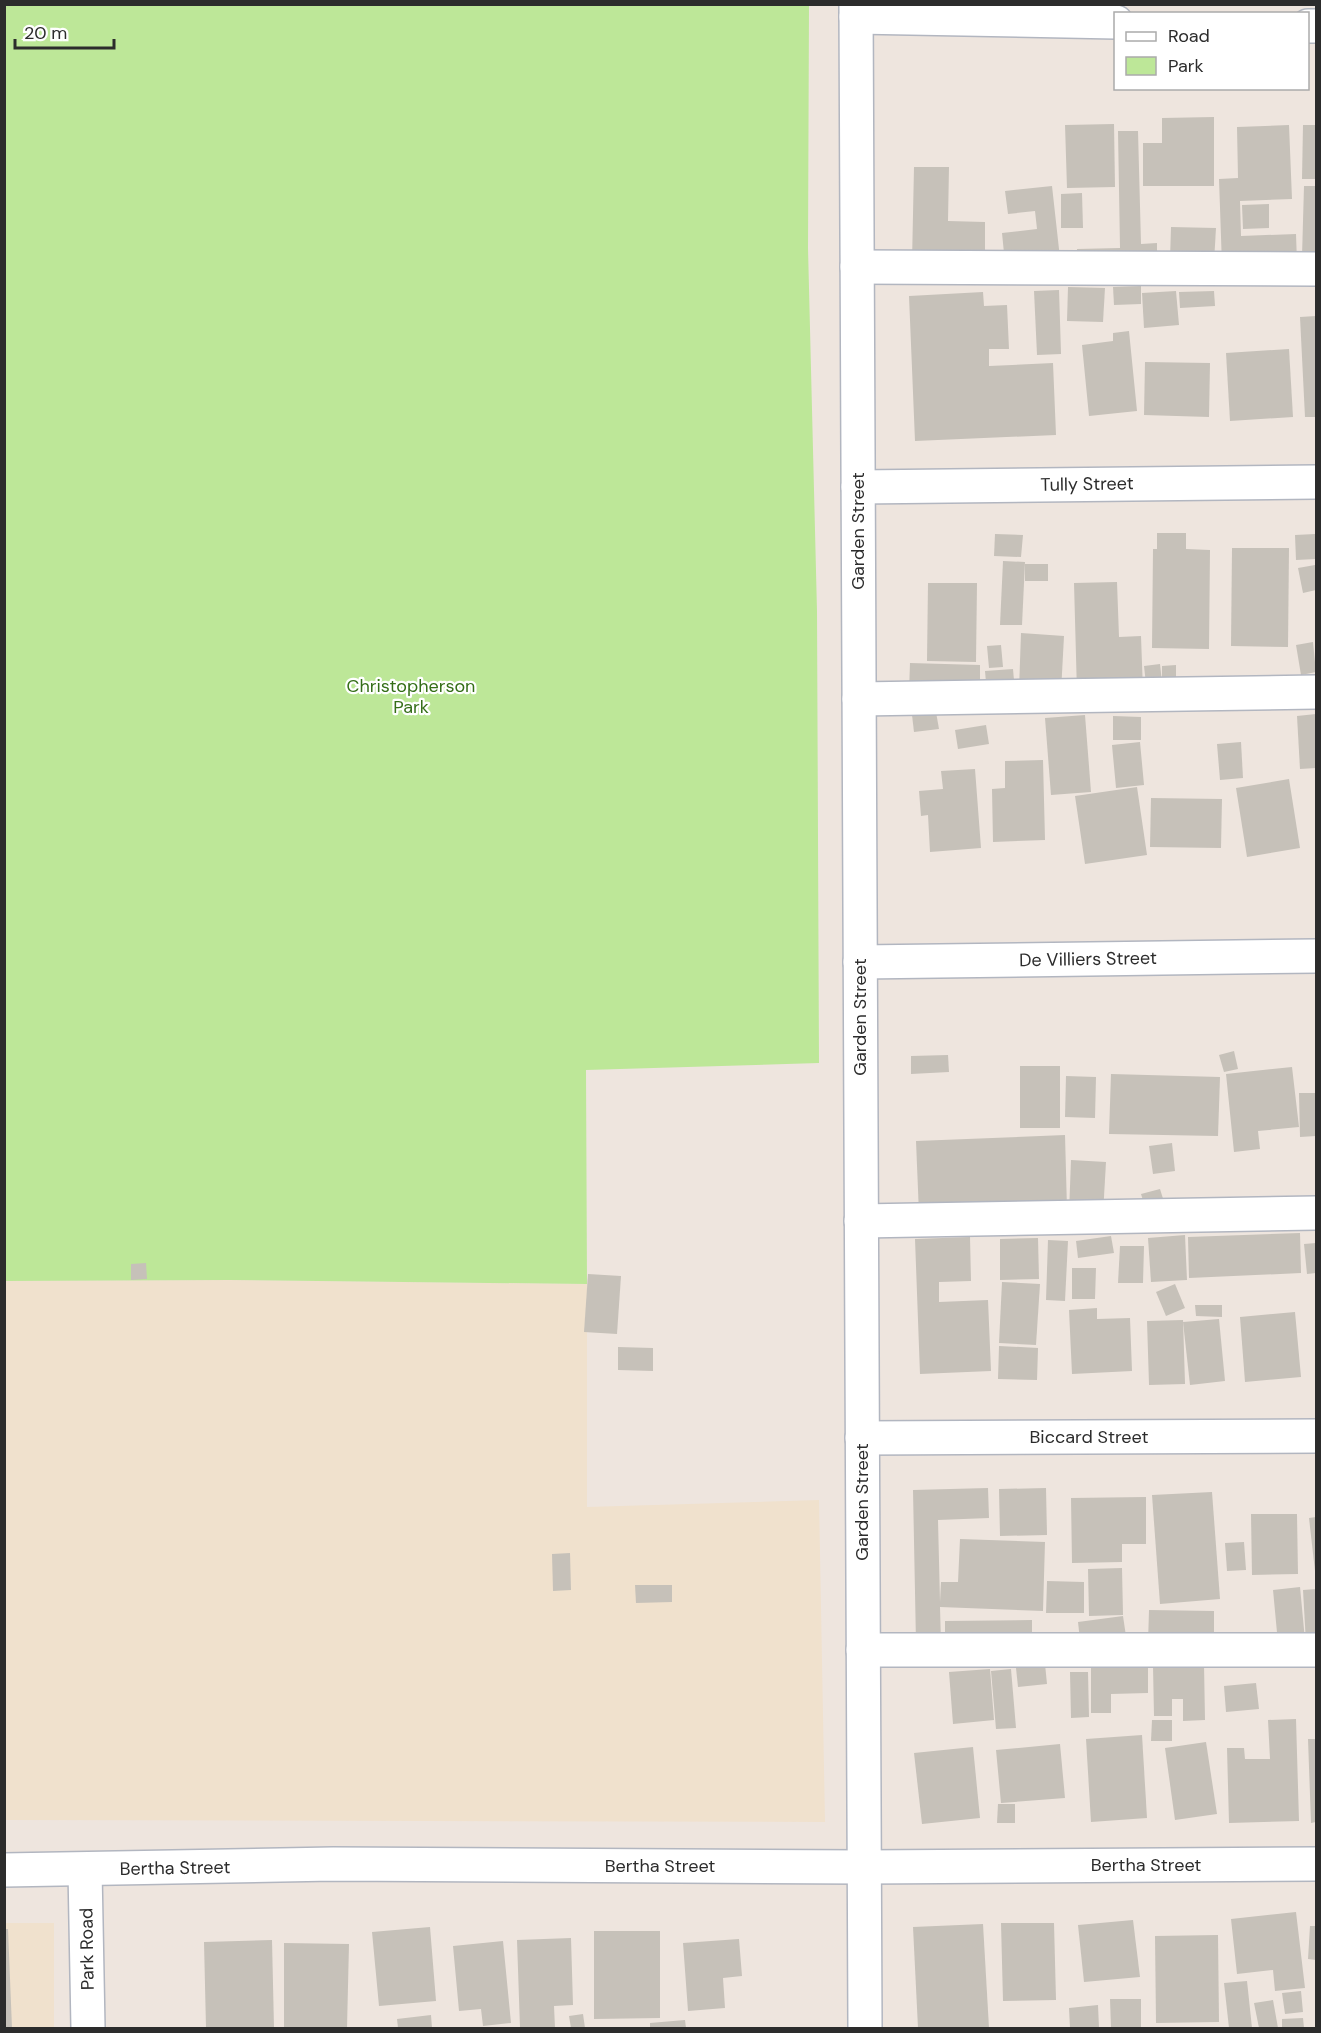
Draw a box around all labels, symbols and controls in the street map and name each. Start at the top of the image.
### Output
scale bar [15,12,114,50]
legend [1114,12,1309,90]
text: 20 m [24,21,67,45]
text: Road [1168,24,1210,48]
text: Park [1168,54,1204,78]
street label: Tully Street [1040,471,1134,497]
street label: Garden Street [846,472,870,590]
park label: Christopherson Park [347,674,475,719]
street label: De Villiers Street [1019,946,1157,972]
street label: Garden Street [848,958,872,1076]
street label: Biccard Street [1030,1425,1148,1449]
street label: Garden Street [850,1443,874,1561]
street label: Bertha Street [1091,1853,1201,1877]
street label: Bertha Street [605,1854,715,1878]
street label: Bertha Street [119,1855,231,1881]
street label: Park Road [74,1908,100,1990]

